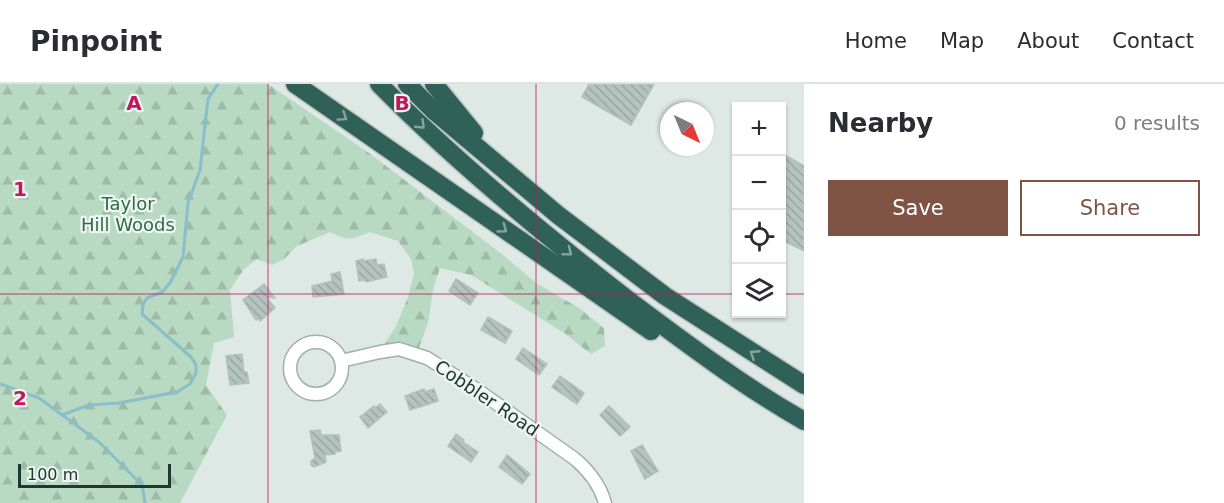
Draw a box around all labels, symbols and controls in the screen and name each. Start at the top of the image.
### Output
text: Pinpoint [30,25,162,58]
text: Home [845,29,907,53]
text: Map [940,29,984,53]
text: About [1017,29,1079,53]
text: Contact [1112,29,1194,53]
text: A [126,91,142,115]
text: B [394,91,410,115]
north arrow [660,102,714,156]
map controls [732,102,786,318]
button: + [732,102,786,156]
text: Nearby [828,108,933,138]
one-way arrow [337,110,348,121]
text: 0 results [1114,111,1200,135]
one-way arrow [413,117,424,128]
button: − [732,156,786,210]
text: 1 [13,177,27,201]
button: Save [828,180,1008,236]
button: Share [1020,180,1200,236]
park label: Taylor Hill Woods [81,193,175,235]
button: locate [732,210,786,264]
one-way arrow [496,222,507,233]
one-way arrow [561,245,572,256]
button: layers [732,264,786,318]
one-way arrow [750,350,761,361]
street label: Cobbler Road [431,356,543,440]
text: 2 [13,386,27,410]
scale bar [18,461,171,488]
text: 100 m [27,465,78,484]

